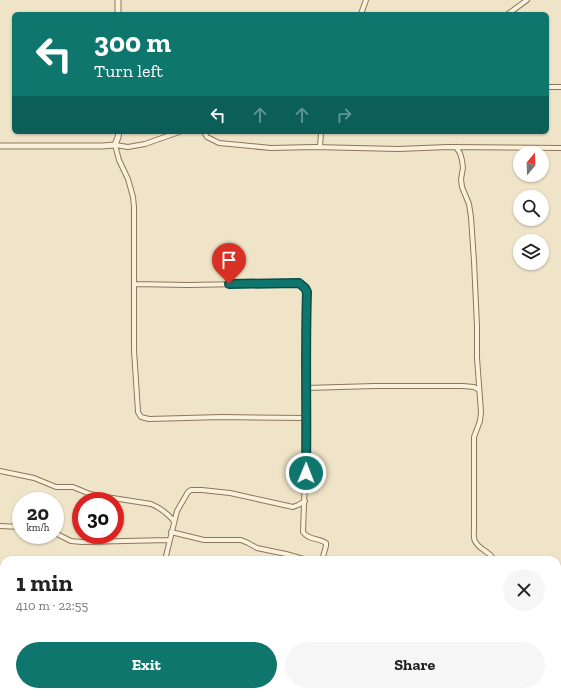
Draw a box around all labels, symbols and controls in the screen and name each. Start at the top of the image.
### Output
text: 300 m [94,26,171,59]
icon: left [28,28,80,80]
text: Turn left [94,60,163,82]
icon: left [207,104,229,126]
icon: ahead [249,104,271,126]
icon: ahead [291,104,313,126]
icon: right [333,104,355,126]
north arrow [513,146,549,182]
map controls [513,146,549,270]
button: search [513,190,549,226]
button: layers [513,234,549,270]
pin [212,243,246,284]
icon: arrive [218,249,240,271]
position arrow [285,452,327,494]
speed limit sign: 30 [72,492,124,544]
text: 20 [27,501,49,525]
text: km/h [27,522,49,534]
text: 1 min [16,568,73,597]
button: close [503,569,545,611]
text: 410 m · 22:55 [16,598,88,613]
button: Exit [16,642,277,688]
button: Share [285,642,545,688]

